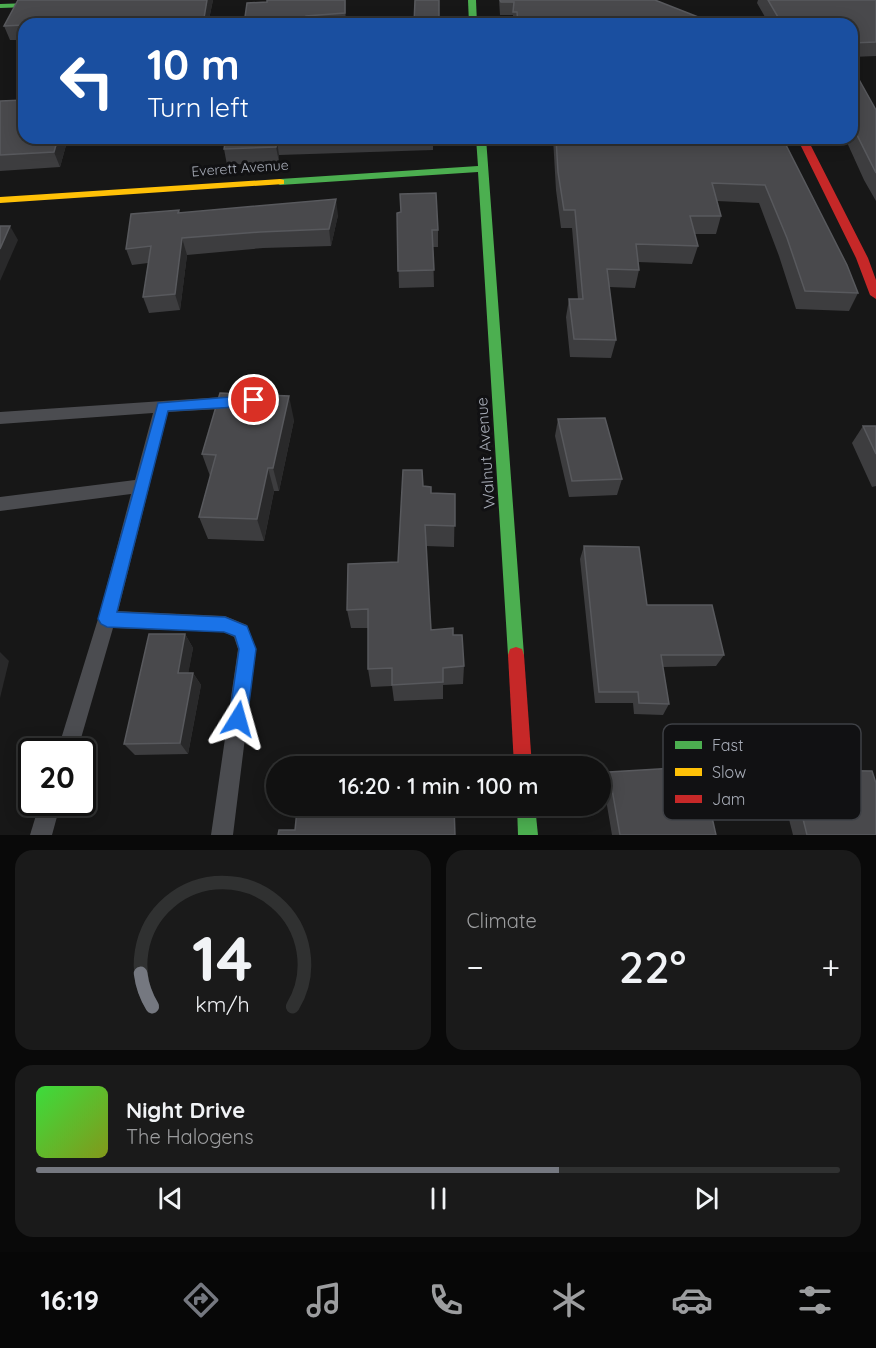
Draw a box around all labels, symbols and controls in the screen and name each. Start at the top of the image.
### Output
text: 10 m [147,38,240,91]
icon: left [48,42,126,120]
text: Turn left [147,90,249,124]
street label: Everett Avenue [191,156,289,180]
pin [228,374,279,425]
icon: arrive [237,383,270,416]
street label: Walnut Avenue [471,397,499,509]
position arrow [206,687,270,751]
legend [663,724,861,820]
text: Fast [712,735,743,755]
speed limit sign: 20 [18,738,96,816]
text: Slow [712,762,746,782]
text: 16:20 · 1 min · 100 m [339,772,538,800]
text: Jam [712,789,745,809]
text: Climate [467,908,537,933]
text: 14 [192,919,253,997]
text: 22° [619,938,686,994]
text: − [467,946,484,987]
text: + [821,946,840,987]
text: km/h [196,991,250,1017]
text: Night Drive [126,1096,245,1124]
text: The Halogens [126,1124,254,1149]
icon: previous [154,1182,187,1215]
icon: pause [422,1182,455,1215]
icon: next [690,1182,723,1215]
icon: directions [180,1279,222,1321]
icon: music [303,1279,345,1321]
icon: phone [425,1279,467,1321]
icon: climate [548,1279,590,1321]
icon: car [671,1279,713,1321]
icon: filters [794,1279,836,1321]
text: 16:19 [40,1283,99,1317]

